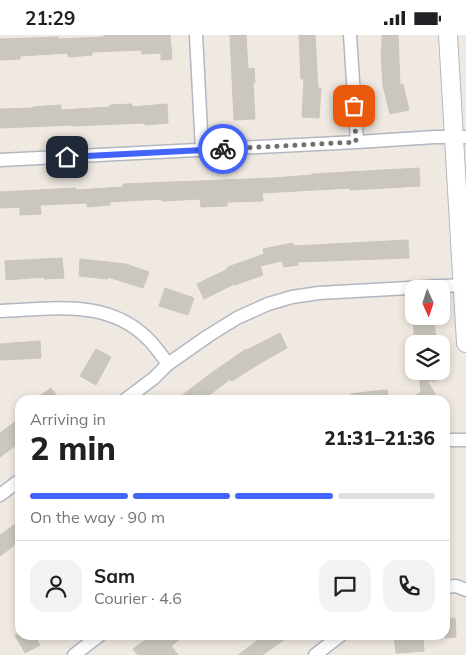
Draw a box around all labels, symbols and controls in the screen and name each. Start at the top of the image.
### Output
text: 21:29 [25,6,75,30]
pin [333,85,375,127]
icon: bag [340,92,368,120]
courier [198,124,248,174]
icon: bike [209,135,237,163]
pin [46,136,88,178]
icon: home [53,143,81,171]
north arrow [405,280,450,325]
map controls [405,280,450,380]
button: layers [405,335,450,380]
text: Arriving in [30,409,106,429]
text: 21:31–21:36 [324,426,435,450]
text: 2 min [30,428,116,468]
text: On the way · 90 m [30,507,165,527]
button: person [30,560,82,612]
button: chat [319,560,371,612]
button: phone [383,560,435,612]
text: Sam [94,564,135,588]
text: Courier · 4.6 [94,588,182,608]

